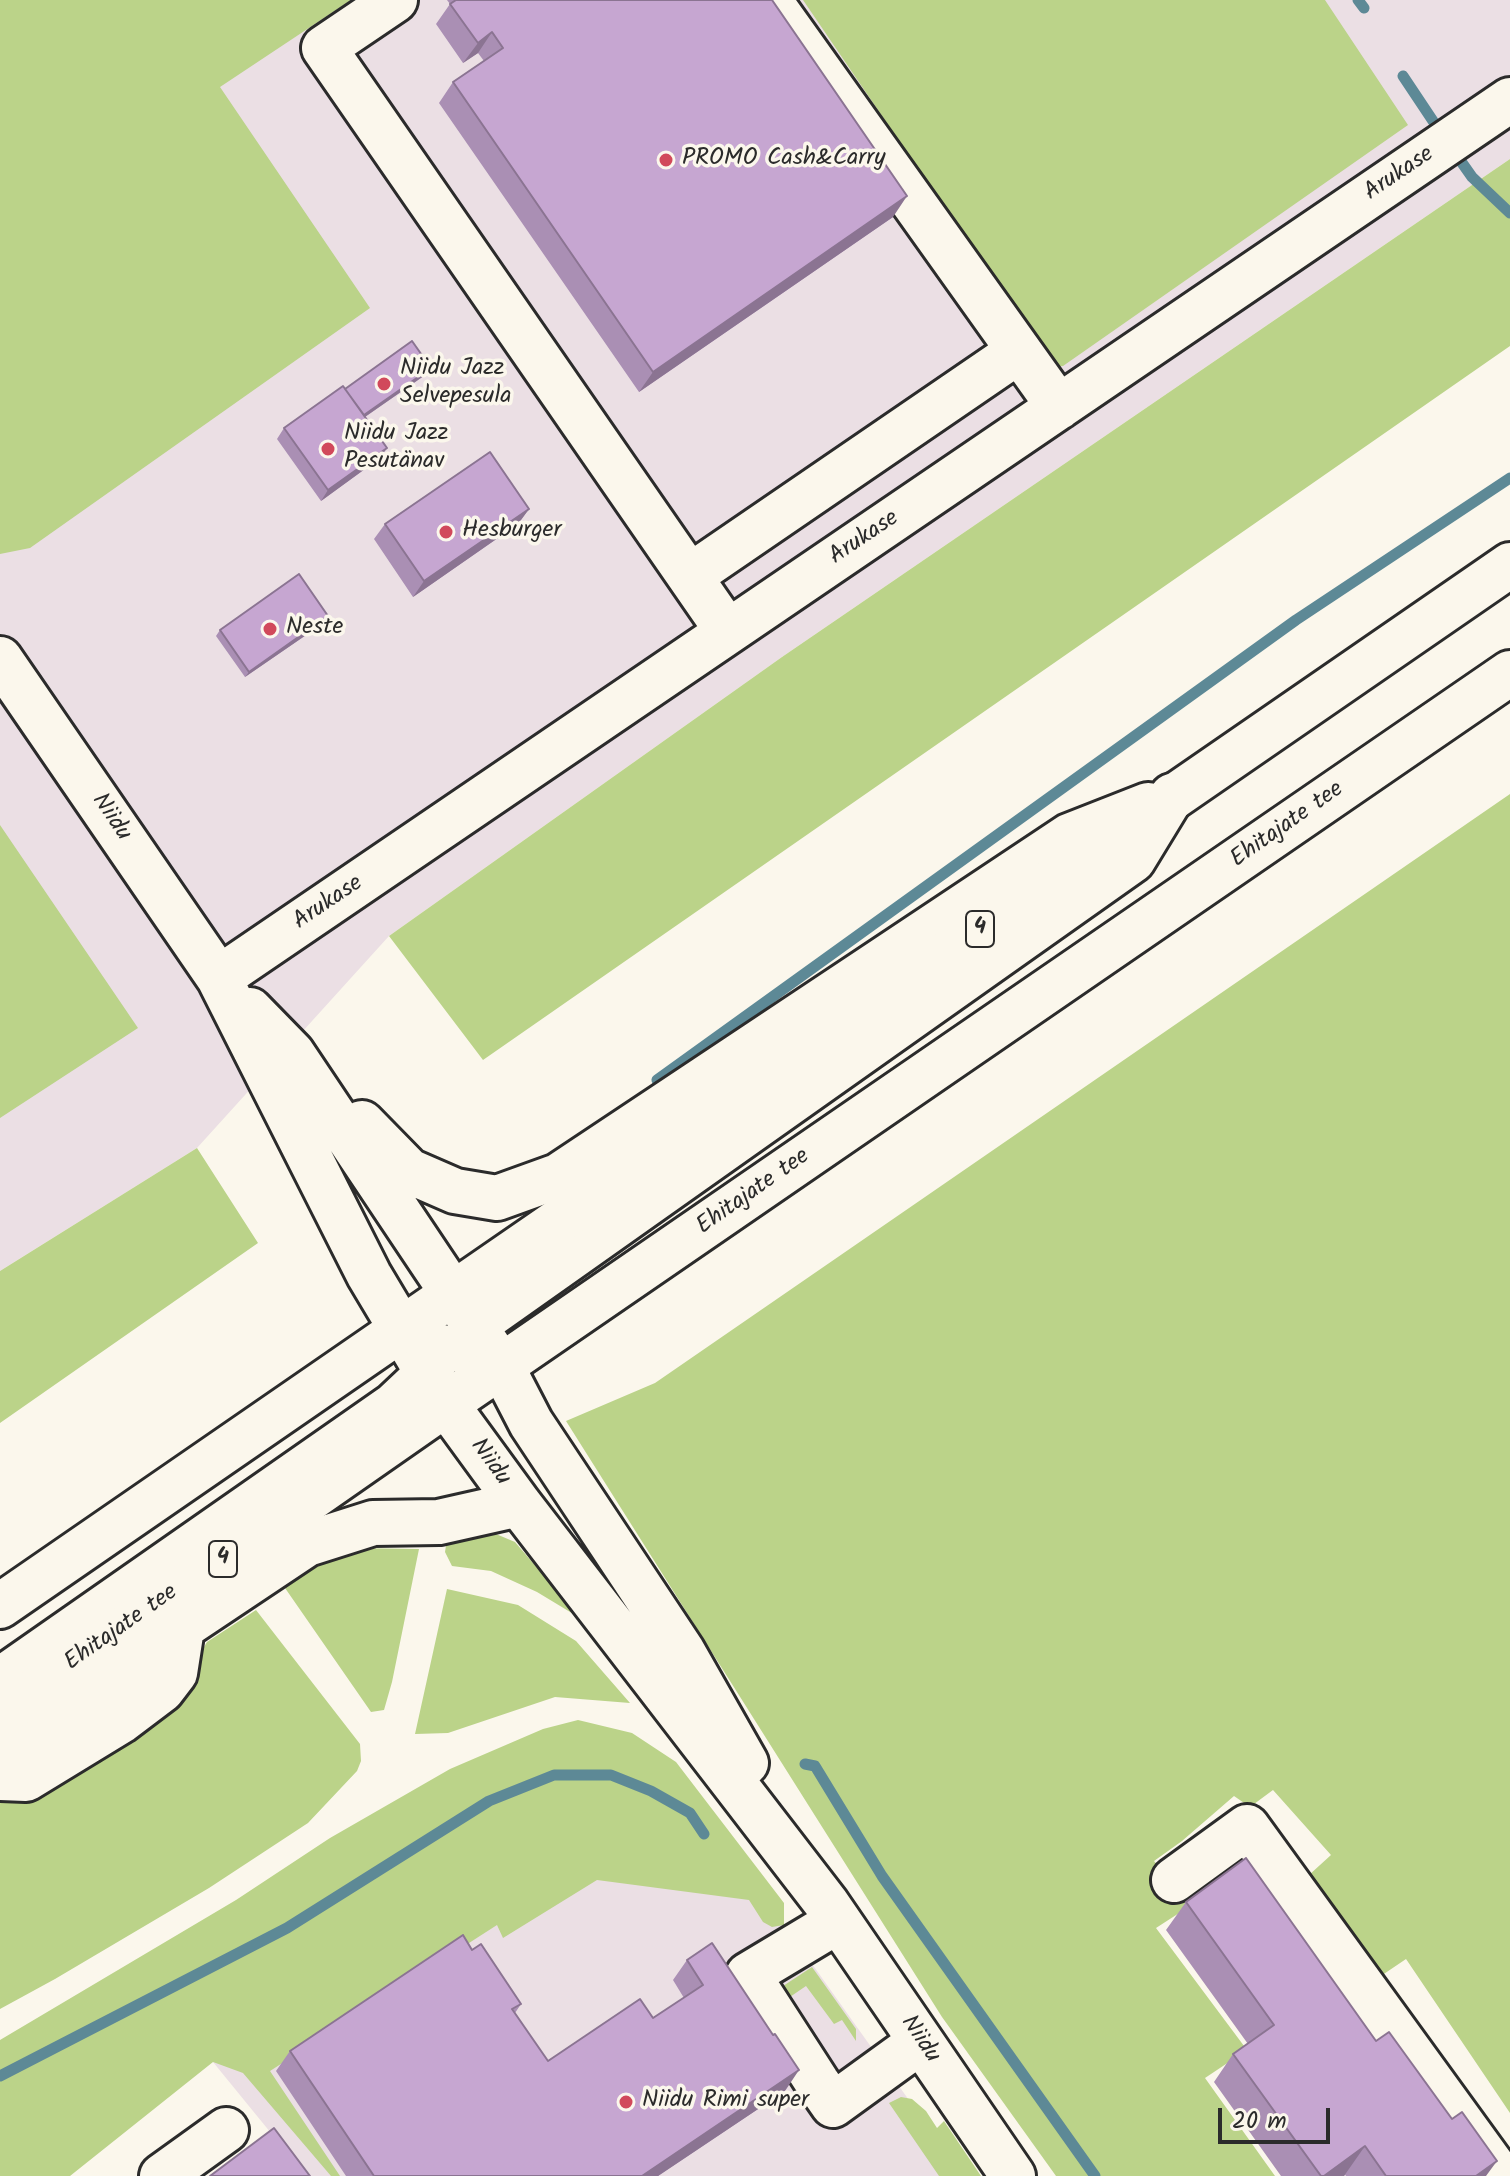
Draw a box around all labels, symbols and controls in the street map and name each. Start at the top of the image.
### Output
street label: Arukase [1360,141,1440,209]
place label: PROMO Cash&Carry [682,146,885,174]
marker: PROMO Cash&Carry [657,151,675,169]
place label: Niidu Jazz Selvepesula [400,356,512,412]
marker: Niidu Jazz Selvepesula [375,375,393,393]
place label: Niidu Jazz Pesutänav [344,421,448,477]
marker: Niidu Jazz Pesutänav [319,440,337,458]
street label: Arukase [825,505,905,573]
place label: Hesburger [462,518,561,546]
marker: Hesburger [437,523,455,541]
place label: Neste [286,615,343,643]
marker: Neste [261,620,279,638]
street label: Ehitajate tee [1226,777,1350,875]
street label: Niidu [84,789,136,847]
street label: Arukase [289,870,369,938]
road number: 4 [966,911,994,947]
street label: Ehitajate tee [692,1144,816,1242]
street label: Niidu [462,1434,516,1492]
road number: 4 [209,1541,237,1577]
street label: Ehitajate tee [60,1580,184,1678]
street label: Niidu [893,2011,945,2069]
place label: Niidu Rimi super [642,2088,809,2116]
scale bar [1222,2092,1334,2142]
marker: Niidu Rimi super [617,2093,635,2111]
text: 20 m [1232,2102,1287,2141]

